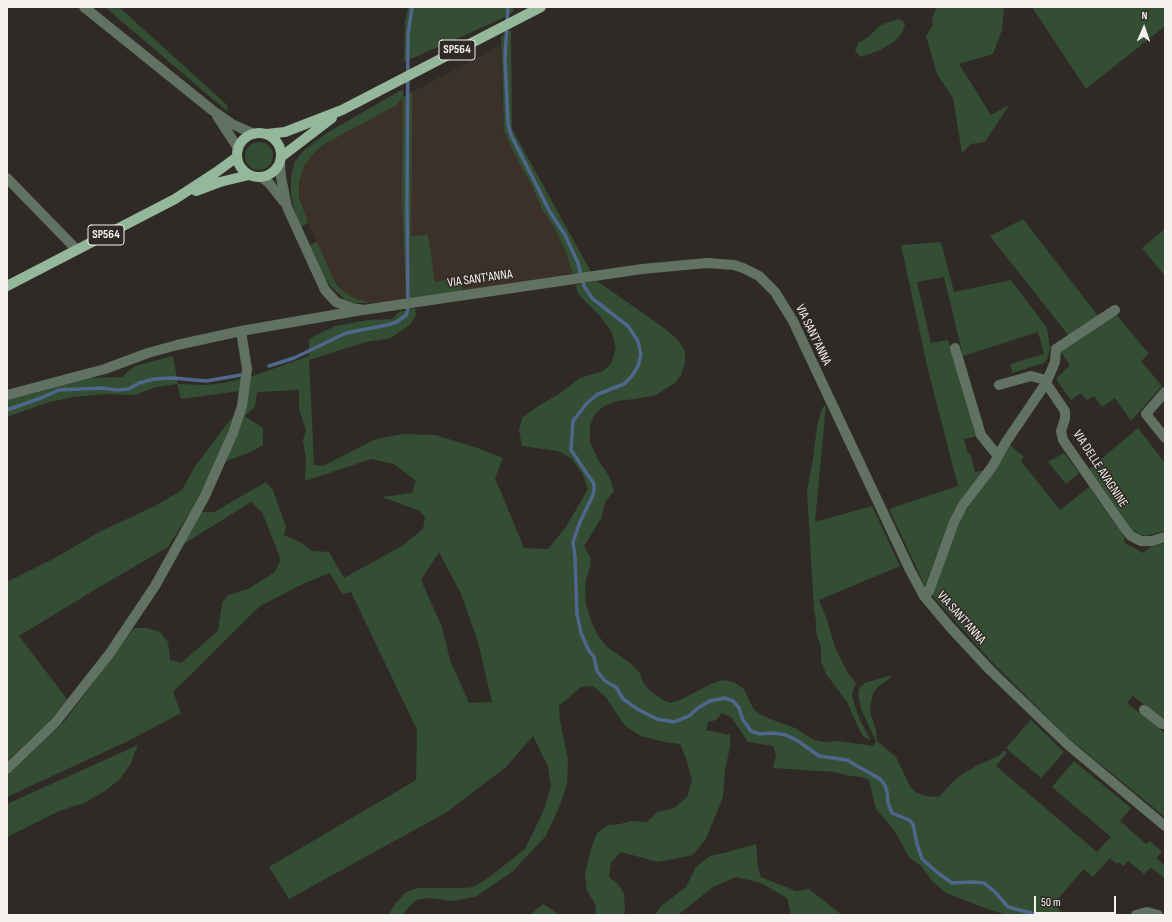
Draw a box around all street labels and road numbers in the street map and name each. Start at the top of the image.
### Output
road number: SP564 [439,40,475,60]
road number: SP564 [88,225,124,245]
street label: VIA SANT'ANNA [446,267,514,291]
street label: VIA SANT'ANNA [792,302,834,368]
street label: VIA DELLE AVAGNINE [1069,428,1131,510]
street label: VIA SANT'ANNA [933,588,989,648]

